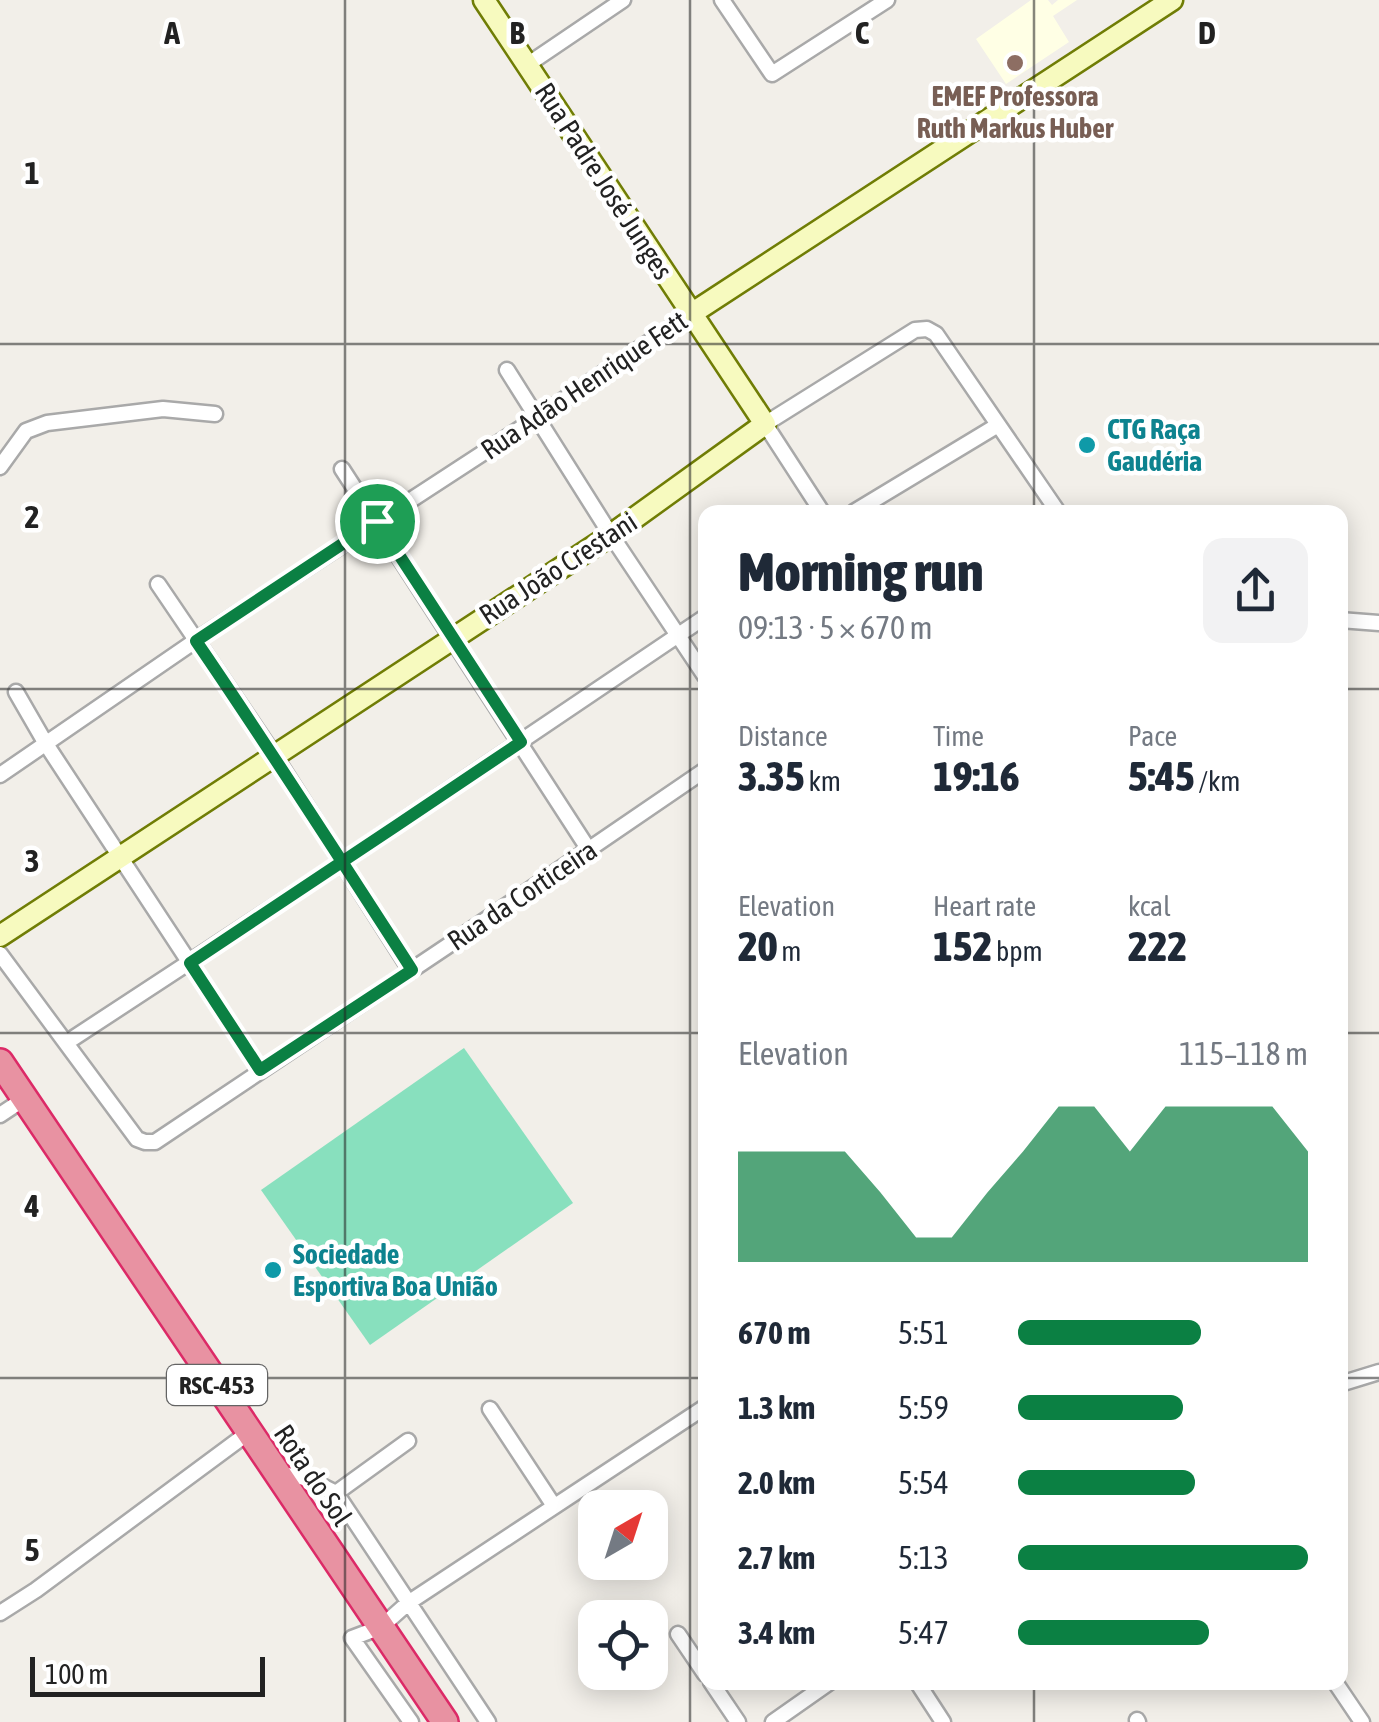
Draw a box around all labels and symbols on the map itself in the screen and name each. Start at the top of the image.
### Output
text: A [163,14,180,51]
text: B [509,14,525,51]
text: C [855,14,870,51]
text: D [1198,14,1216,51]
marker: EMEF Professora Ruth Markus Huber [1004,52,1026,74]
street label: Rua Padre José Junges [529,77,679,285]
place label: EMEF Professora Ruth Markus Huber [917,80,1114,144]
text: 1 [24,154,40,191]
street label: Rua Adão Henrique Fett [475,304,693,466]
place label: CTG Raça Gaudéria [1107,413,1202,477]
marker: CTG Raça Gaudéria [1076,434,1098,456]
pin [335,479,420,564]
text: 2 [24,498,40,535]
street label: Rua João Crestani [473,505,643,631]
street label: Rua da Corticeira [441,833,603,957]
text: 3 [24,842,40,879]
text: 4 [23,1187,40,1224]
place label: Sociedade Esportiva Boa União [293,1238,498,1302]
marker: Sociedade Esportiva Boa União [262,1259,284,1281]
road number: RSC-453 [167,1365,267,1405]
street label: Rota do Sol [268,1419,359,1532]
north arrow [578,1490,668,1580]
text: 5 [24,1531,40,1568]
scale bar [30,1652,265,1696]

